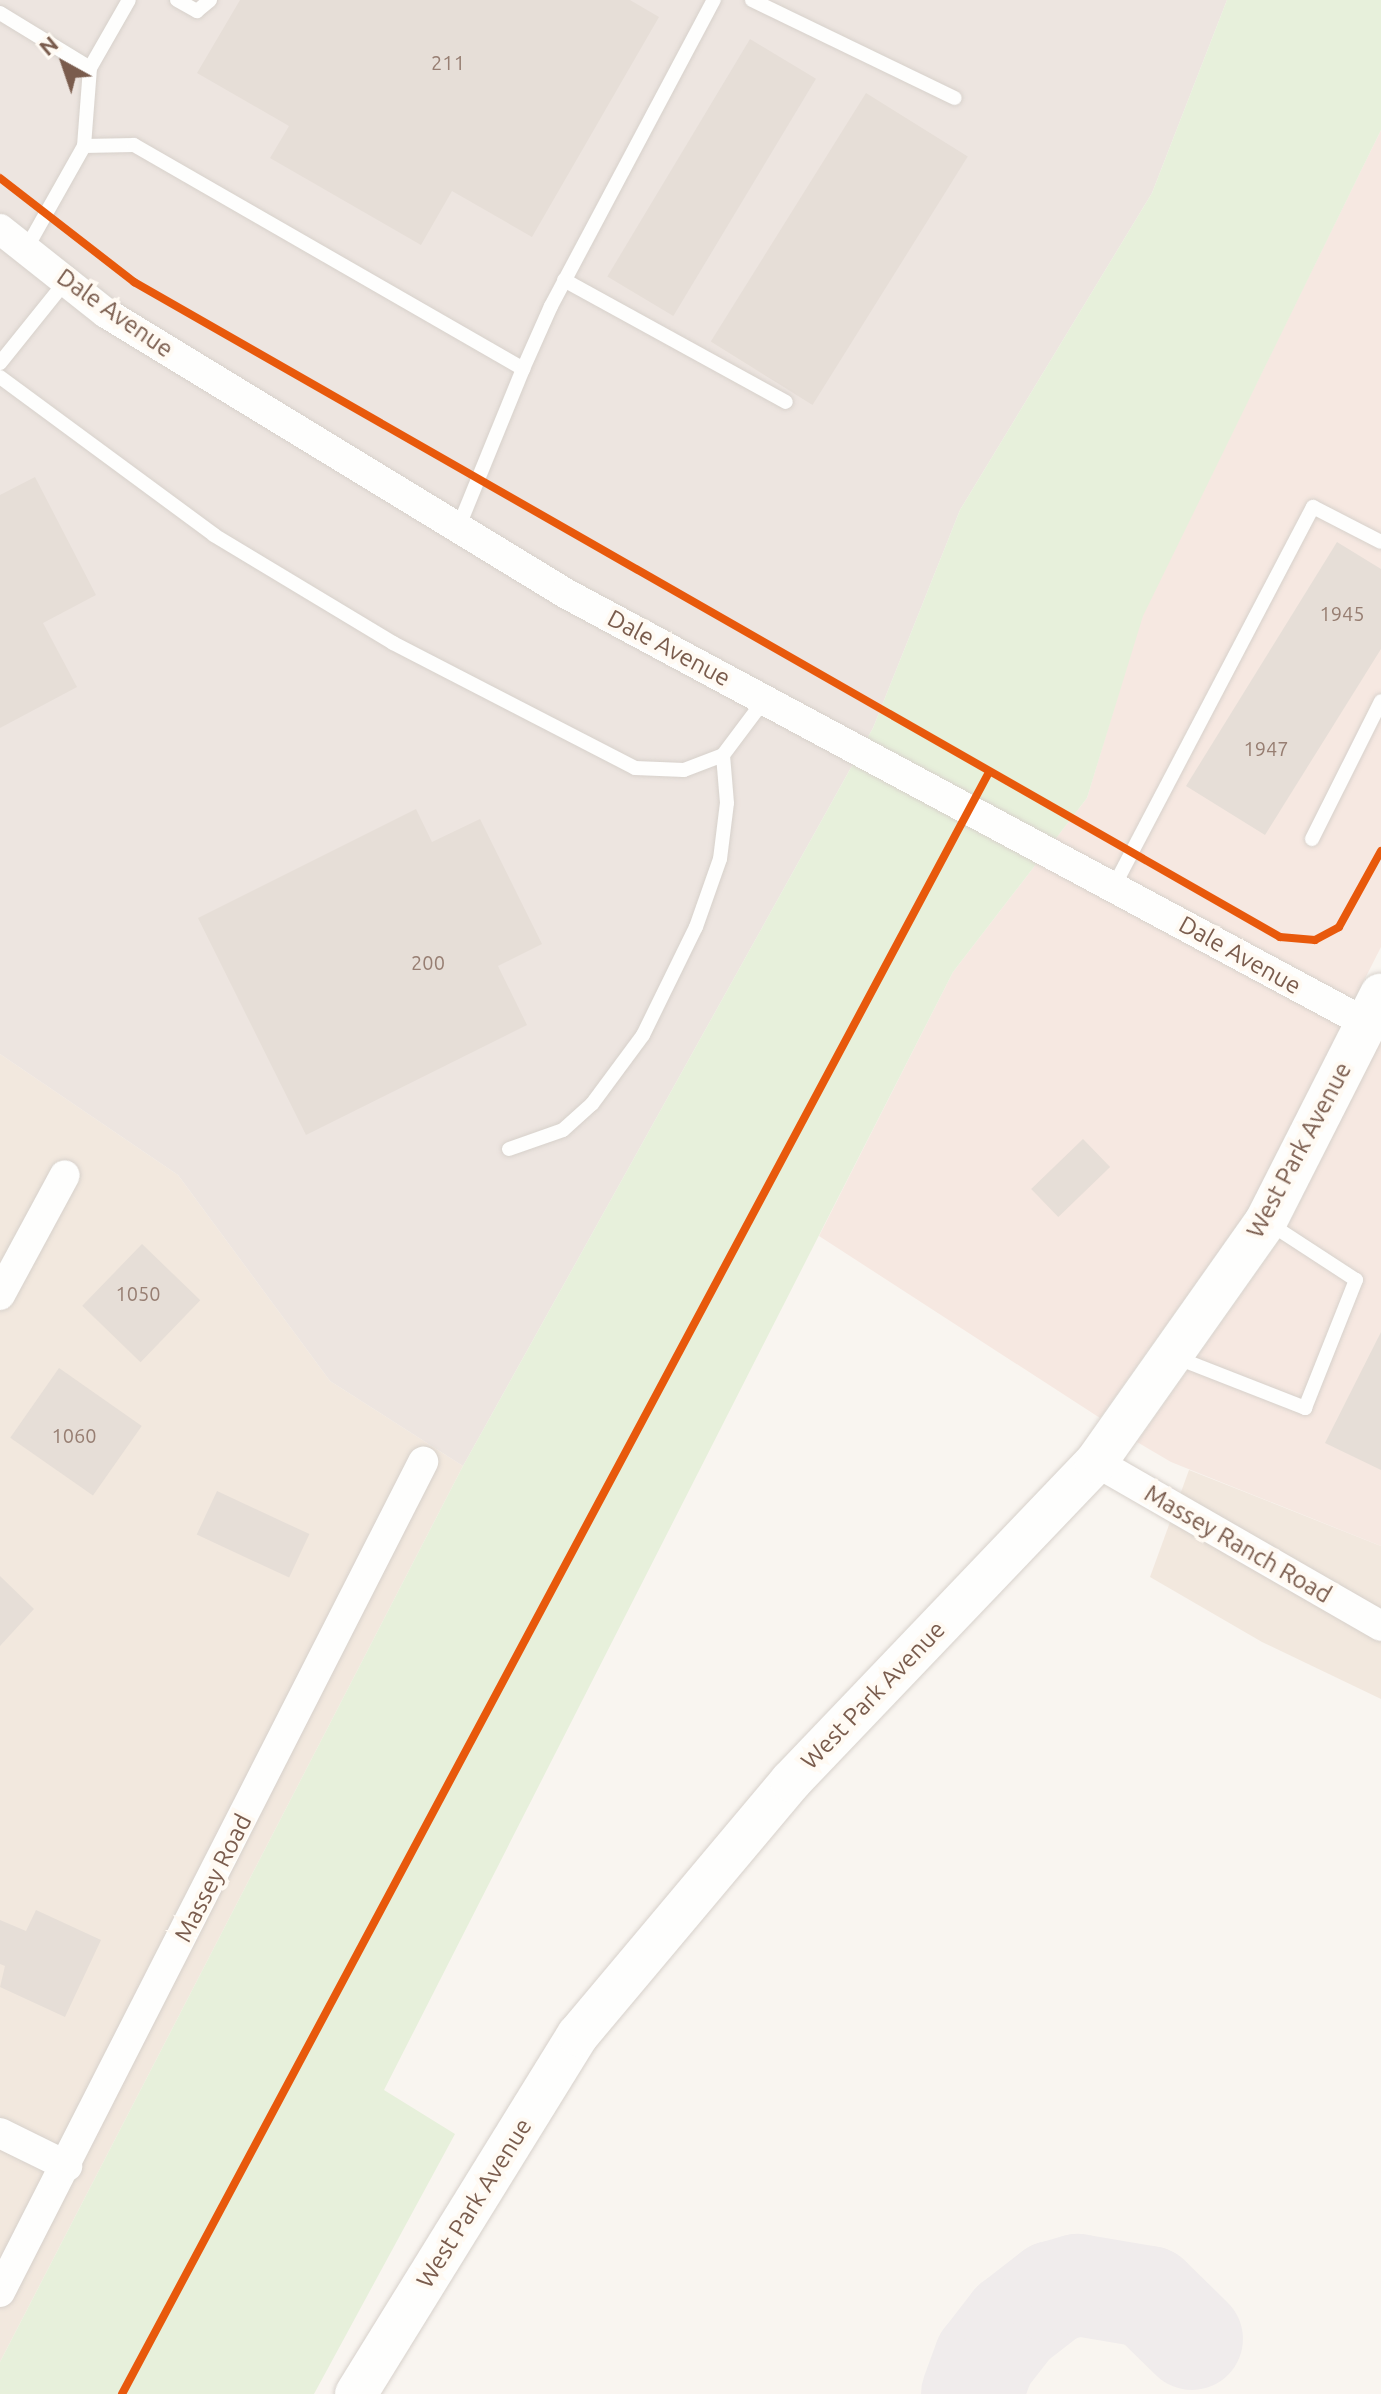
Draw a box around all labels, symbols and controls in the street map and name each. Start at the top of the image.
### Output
north arrow [24,24,104,104]
text: N [34,30,63,60]
house number: 211 [431,50,465,74]
street label: Dale Avenue [51,262,179,364]
house number: 1945 [1319,601,1365,625]
street label: Dale Avenue [603,604,735,692]
house number: 1947 [1243,736,1289,760]
street label: Dale Avenue [1174,910,1306,1000]
house number: 200 [411,950,445,974]
street label: West Park Avenue [1241,1057,1357,1243]
house number: 1050 [115,1281,161,1305]
house number: 1060 [51,1423,97,1447]
street label: Massey Ranch Road [1139,1479,1337,1609]
street label: West Park Avenue [795,1615,951,1775]
street label: Massey Road [168,1809,258,1947]
street label: West Park Avenue [410,2113,538,2293]

